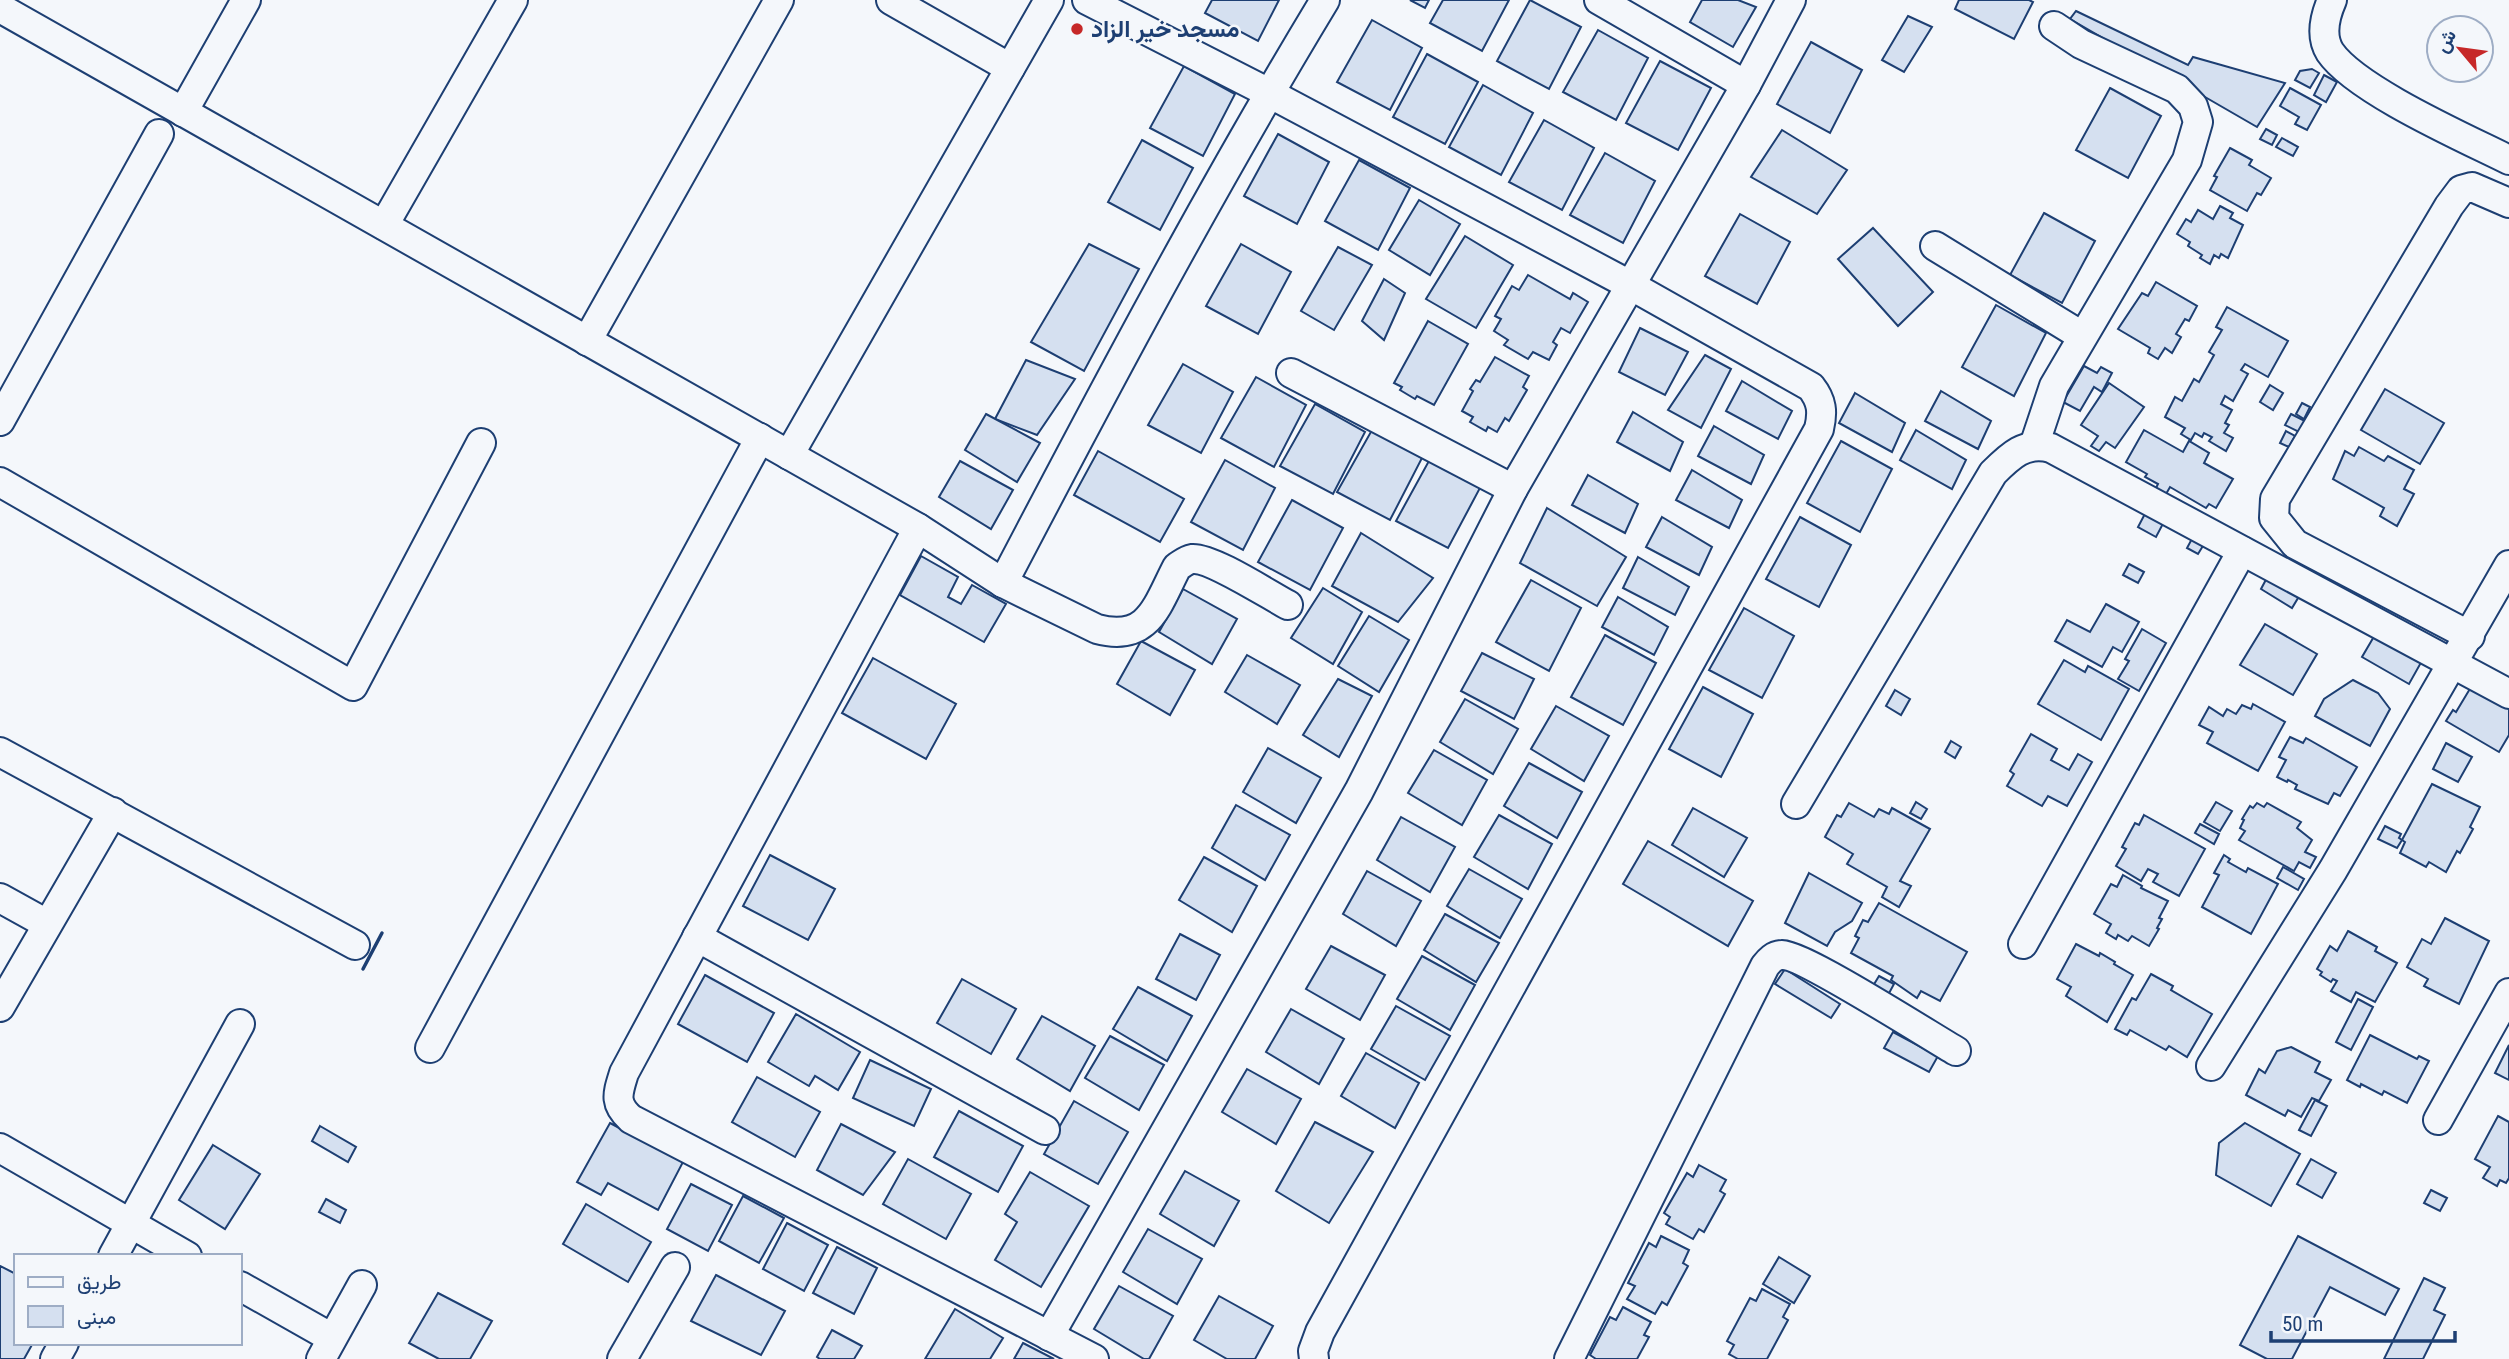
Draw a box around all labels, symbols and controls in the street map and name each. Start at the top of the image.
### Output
north arrow [2425,14,2495,84]
place label: مسجد خير الزاد [1091,15,1240,44]
marker: مسجد خير الزاد [1069,21,1085,37]
text: ش [2430,25,2461,57]
legend [14,1254,242,1345]
text: طريق [77,1270,122,1295]
scale bar [2271,1300,2455,1344]
text: مبنى [77,1305,116,1329]
text: 50 m [2282,1312,2323,1336]

